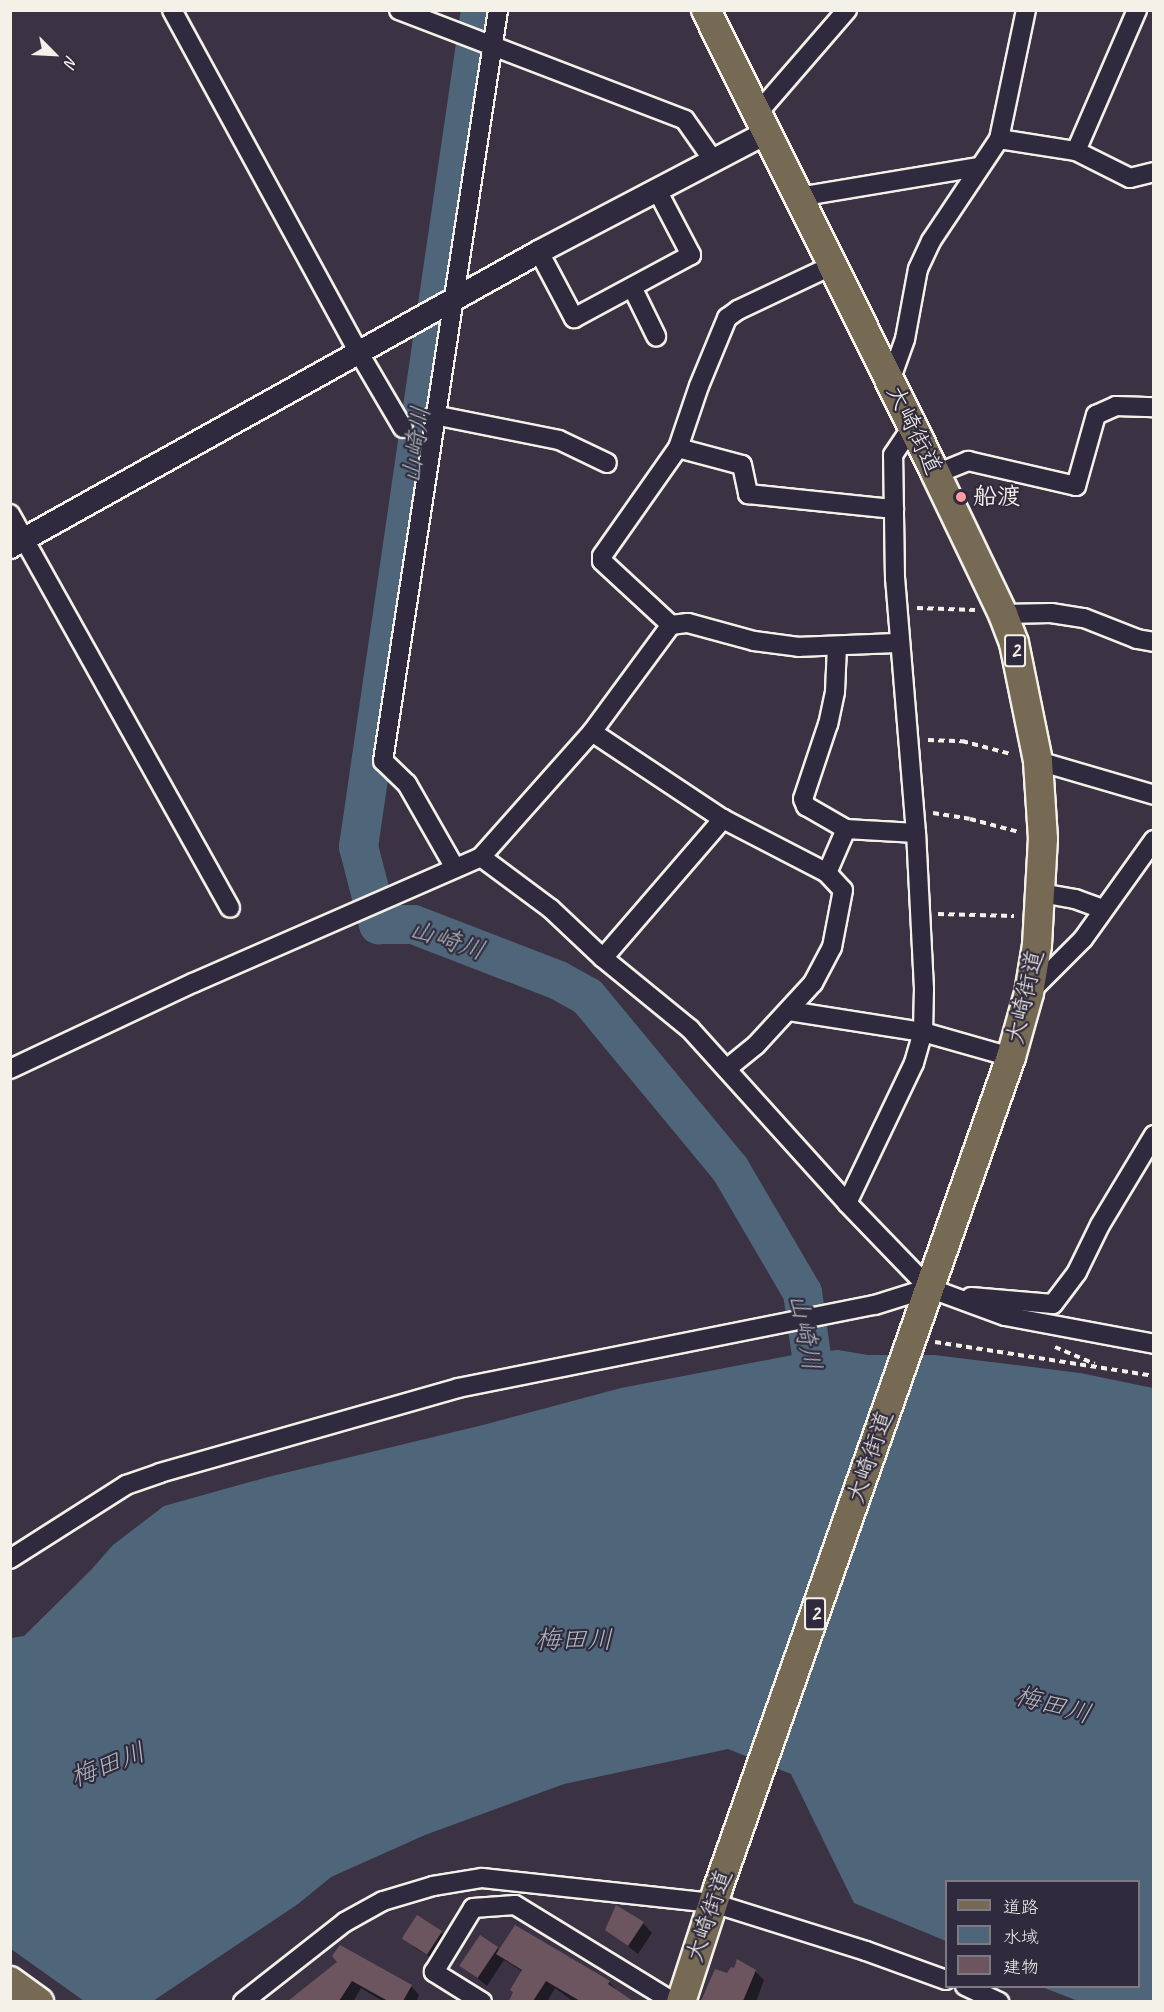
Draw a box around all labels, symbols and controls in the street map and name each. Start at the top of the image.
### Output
north arrow [24,24,84,84]
text: N [59,53,82,70]
street label: 大崎街道 [880,381,948,479]
water label: 山崎川 [395,404,437,486]
place label: 船渡 [973,483,1021,511]
marker: 船渡 [954,490,968,504]
road number: 2 [1003,632,1027,670]
water label: 山崎川 [405,913,489,967]
street label: 大崎街道 [1000,947,1050,1047]
water label: 山崎川 [782,1291,828,1373]
street label: 大崎街道 [841,1407,899,1507]
road number: 2 [803,1595,827,1633]
water label: 梅田川 [535,1624,613,1656]
water label: 梅田川 [1011,1680,1095,1730]
water label: 梅田川 [66,1736,150,1794]
street label: 大崎街道 [680,1866,738,1966]
legend [945,1880,1140,1988]
text: 道路 [1003,1896,1039,1918]
text: 水域 [1003,1926,1039,1948]
text: 建物 [1003,1956,1039,1978]

